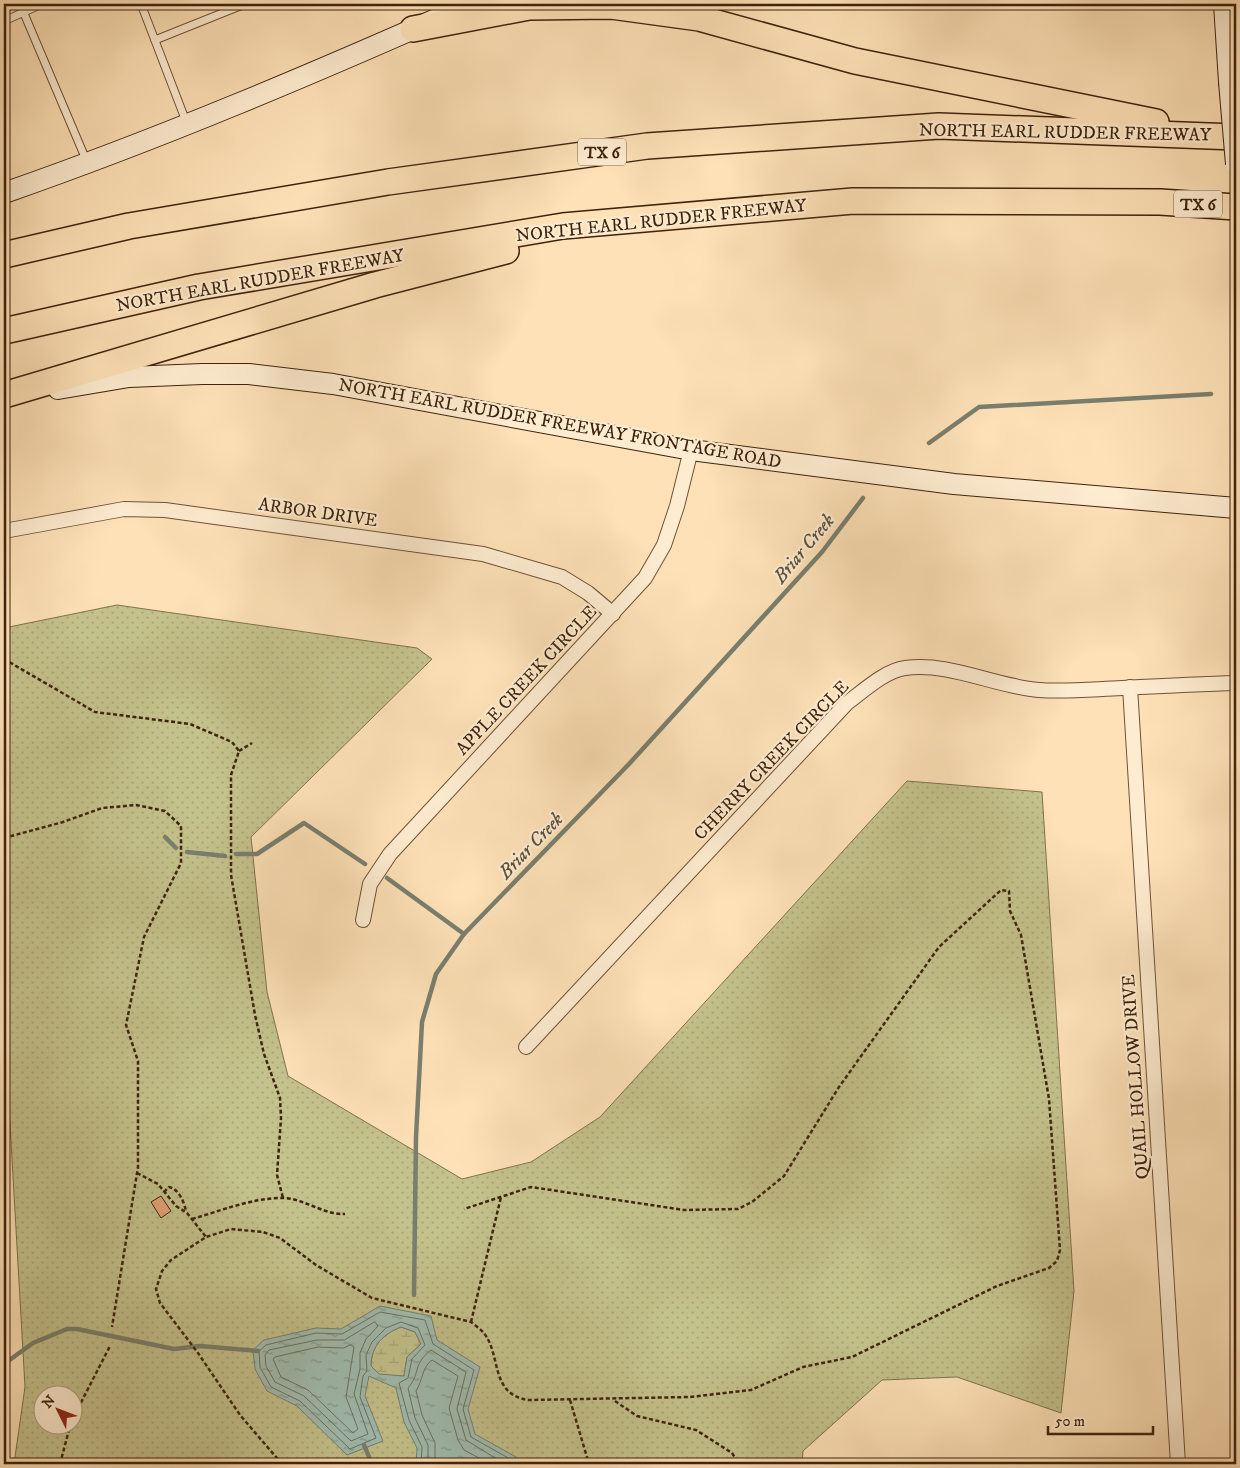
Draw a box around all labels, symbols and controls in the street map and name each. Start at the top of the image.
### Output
street label: NORTH EARL RUDDER FREEWAY [919,119,1212,147]
road number: TX 6 [578,138,626,166]
road number: TX 6 [1174,190,1222,218]
street label: NORTH EARL RUDDER FREEWAY [515,195,808,247]
street label: NORTH EARL RUDDER FREEWAY [114,245,407,317]
street label: NORTH EARL RUDDER FREEWAY FRONTAGE ROAD [337,374,783,474]
street label: ARBOR DRIVE [257,494,379,532]
water label: Briar Creek [768,510,840,589]
street label: APPLE CREEK CIRCLE [452,601,602,760]
street label: CHERRY CREEK CIRCLE [690,676,854,845]
water label: Briar Creek [493,808,568,885]
street label: QUAIL HOLLOW DRIVE [1118,973,1154,1180]
north arrow [32,1386,82,1436]
text: N [39,1391,60,1412]
scale bar [1048,1403,1152,1435]
text: 50 m [1055,1412,1085,1431]

